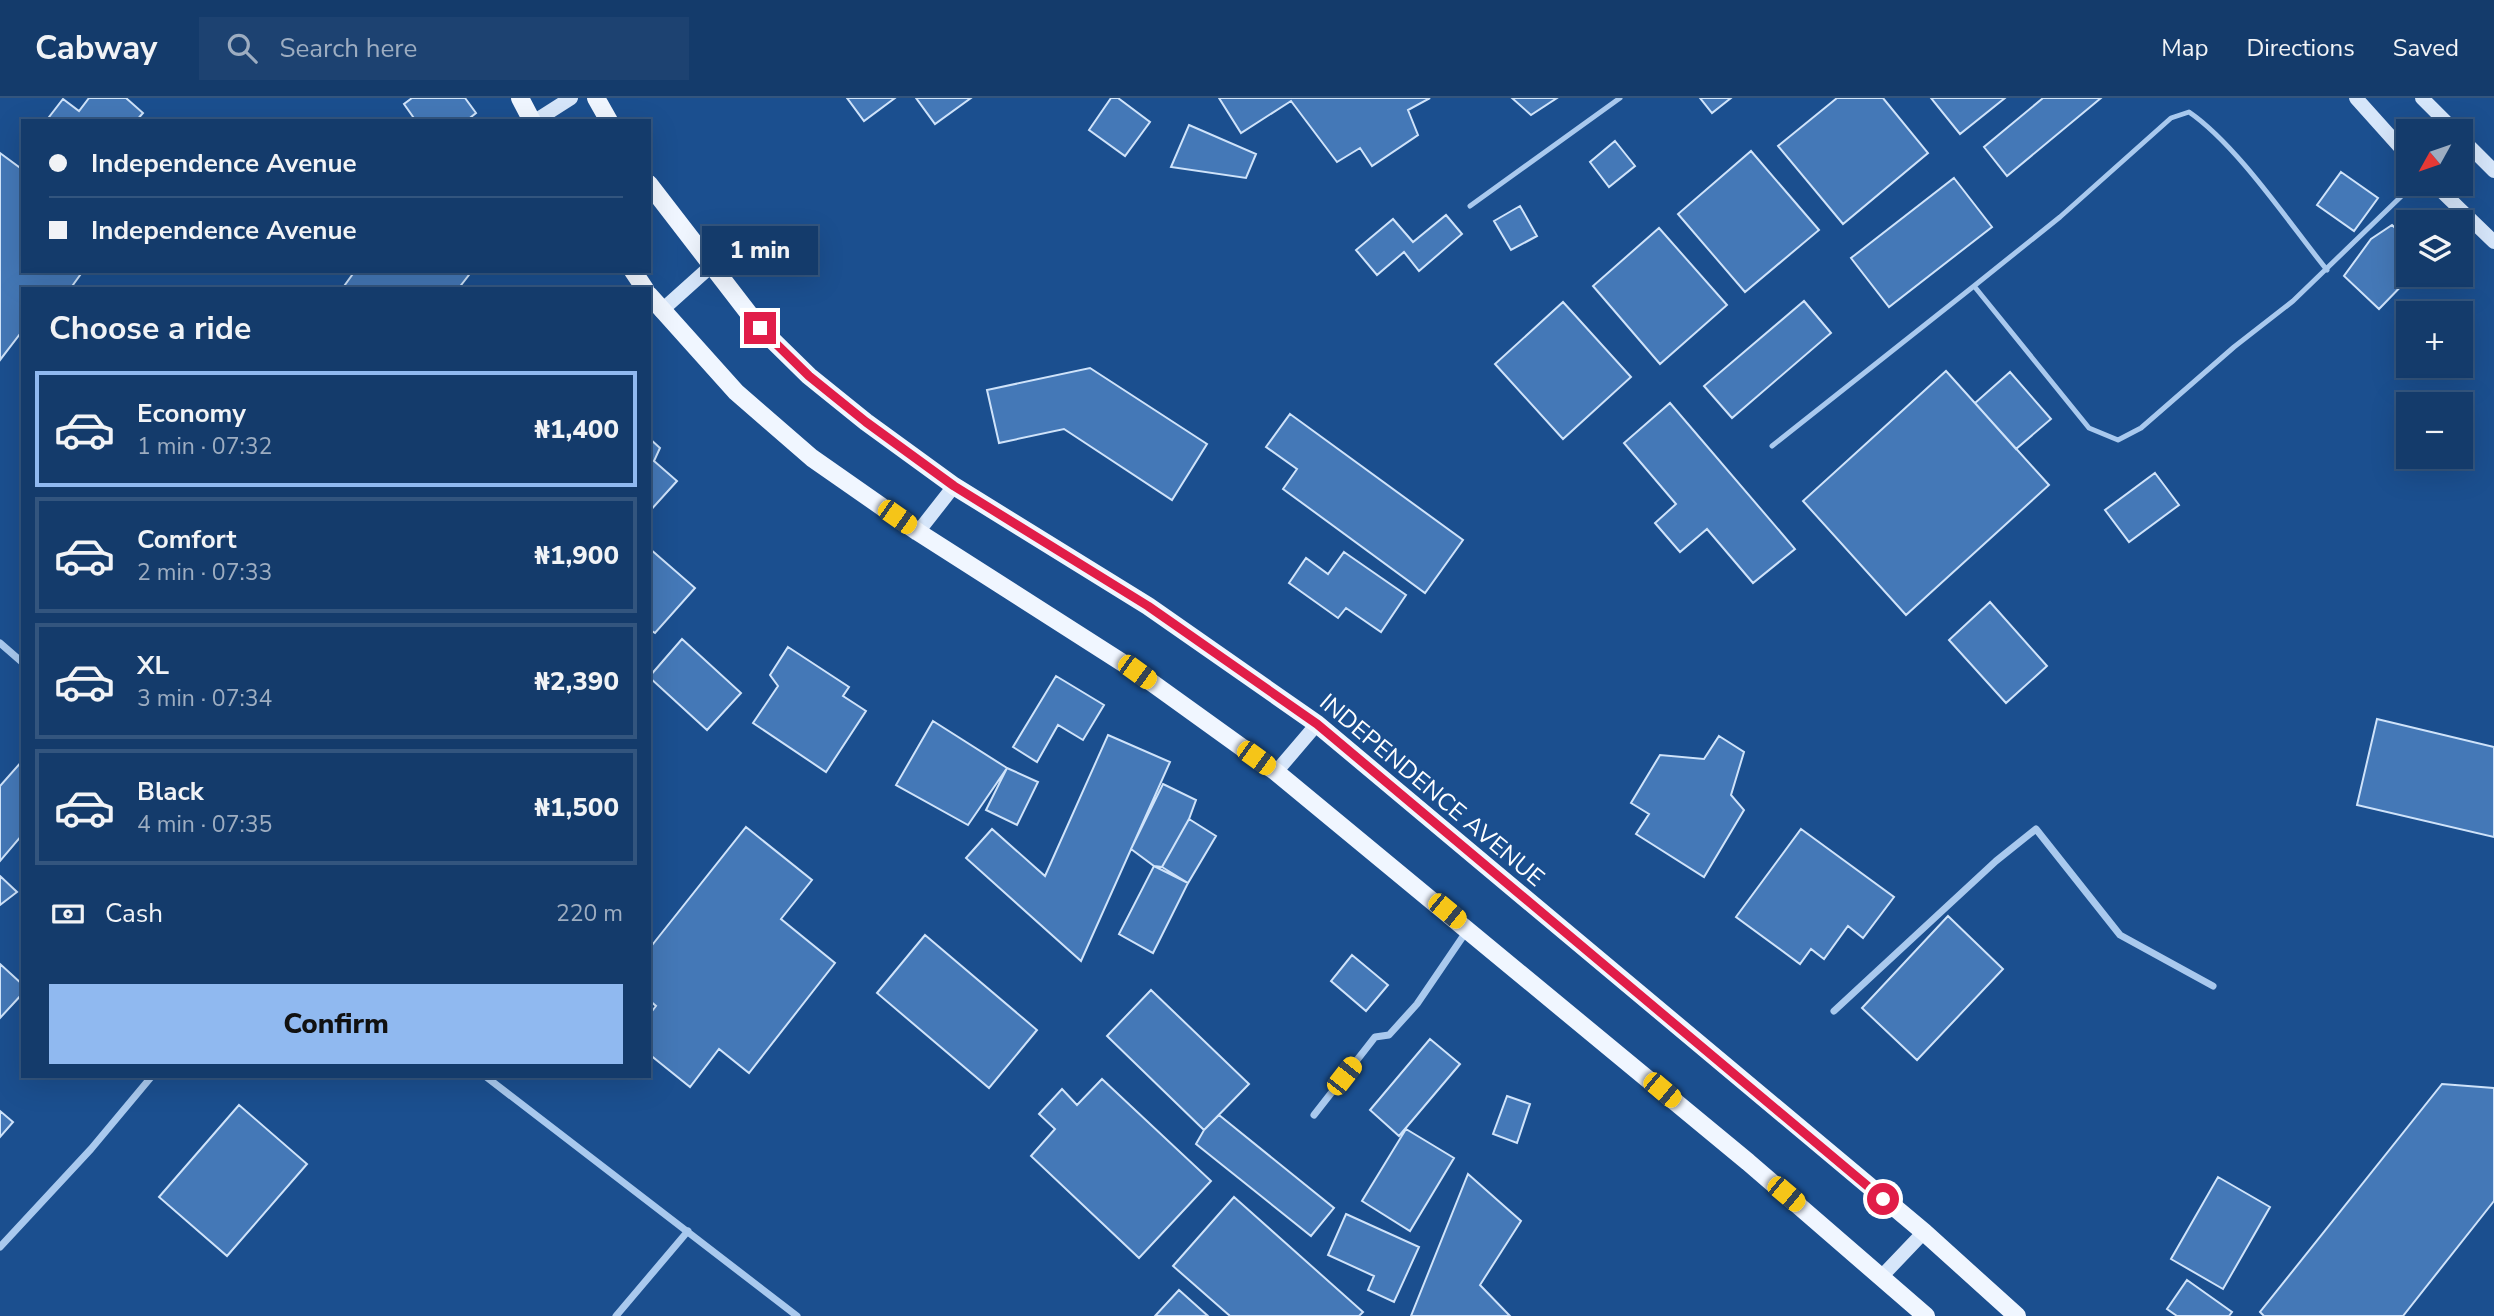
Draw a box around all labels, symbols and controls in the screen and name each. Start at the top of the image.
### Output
search box [199,17,689,80]
text: Cabway [35,26,157,71]
icon: search [223,29,261,67]
text: Search here [279,31,417,66]
text: Map [2161,32,2208,64]
text: Directions [2246,32,2355,64]
text: Saved [2393,32,2459,64]
north arrow [2396,119,2473,196]
map controls [2396,119,2473,469]
text: Independence Avenue [91,146,357,181]
button: layers [2396,210,2473,287]
text: Independence Avenue [91,213,357,248]
callout: 1 min [702,226,818,275]
text: 1 min [730,235,790,266]
button: + [2396,301,2473,378]
text: Choose a ride [49,307,251,350]
route end [744,312,776,344]
button: − [2396,392,2473,469]
text: Economy [137,396,246,431]
icon: car [53,398,116,461]
text: ₦1,400 [534,412,619,447]
text: 1 min · 07:32 [137,431,272,462]
car [874,496,921,538]
text: Comfort [137,522,237,557]
icon: car [53,524,116,587]
text: ₦1,900 [534,538,619,573]
text: 2 min · 07:33 [137,557,272,588]
text: XL [137,648,169,683]
icon: car [53,650,116,713]
car [1114,651,1161,693]
text: ₦2,390 [534,664,619,699]
text: 3 min · 07:34 [137,683,272,714]
street label: INDEPENDENCE AVENUE [1313,686,1551,894]
car [1233,737,1280,779]
text: Black [137,774,204,809]
icon: car [53,776,116,839]
text: ₦1,500 [534,790,619,825]
text: 4 min · 07:35 [137,809,272,840]
car [1425,890,1470,932]
icon: cash [49,895,87,933]
text: Cash [105,896,163,931]
text: 220 m [556,898,623,929]
button: Confirm [49,984,623,1064]
car [1323,1053,1366,1099]
car [1640,1068,1685,1112]
car [1764,1172,1809,1216]
route start [1867,1183,1899,1215]

